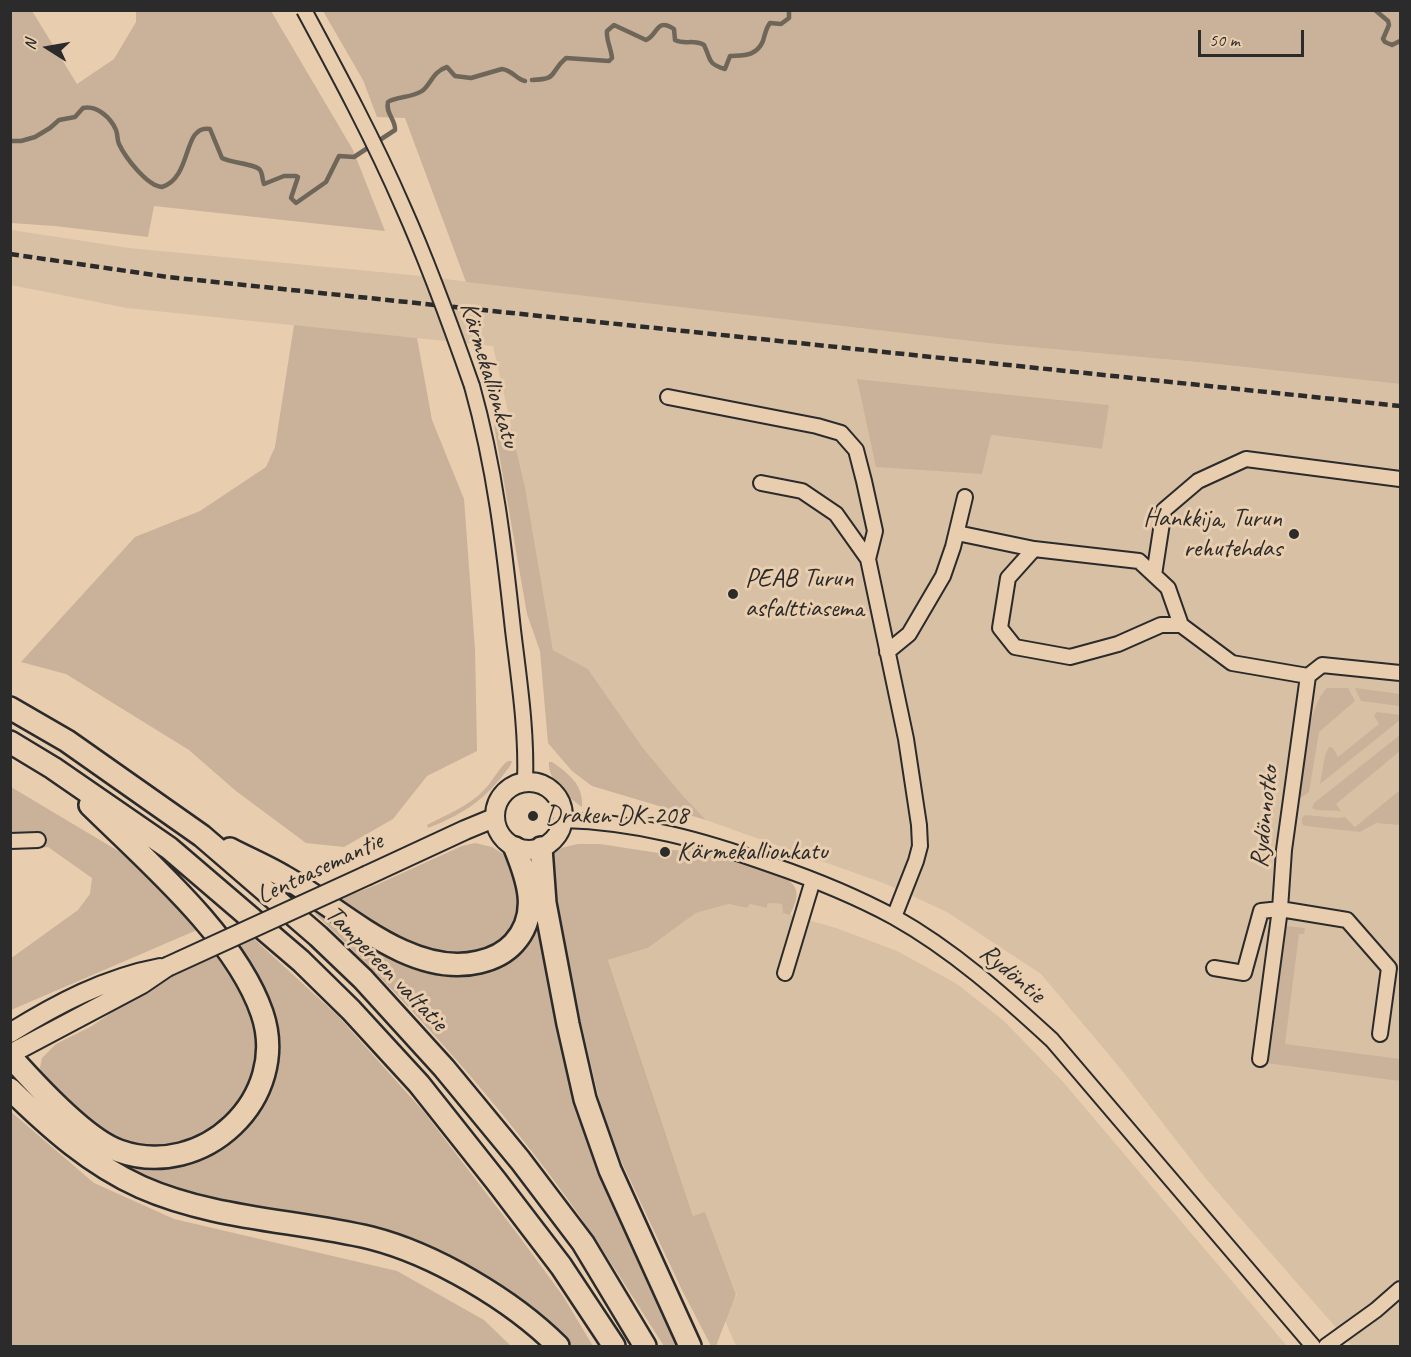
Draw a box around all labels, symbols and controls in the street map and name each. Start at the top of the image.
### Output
north arrow [18,18,78,78]
scale bar [1201,18,1308,56]
text: 50 m [1209,29,1240,51]
text: N [20,38,41,51]
street label: Kärmekallionkatu [452,298,526,452]
place label: Hankkija, Turun rehutehdas [1143,503,1282,564]
marker: Hankkija, Turun rehutehdas [1287,527,1301,541]
place label: PEAB Turun asfalttiasema [745,563,864,624]
marker: PEAB Turun asfalttiasema [726,587,740,601]
street label: Rydönnotko [1244,764,1286,870]
place label: Draken DK-208 [545,800,688,832]
marker: Draken DK-208 [526,809,540,823]
street label: Lentoasemantie [252,826,388,912]
place label: Kärmekallionkatu [677,836,828,868]
marker: Kärmekallionkatu [658,845,672,859]
street label: Tampereen valtatie [318,900,454,1038]
street label: Rydöntie [973,938,1051,1010]

